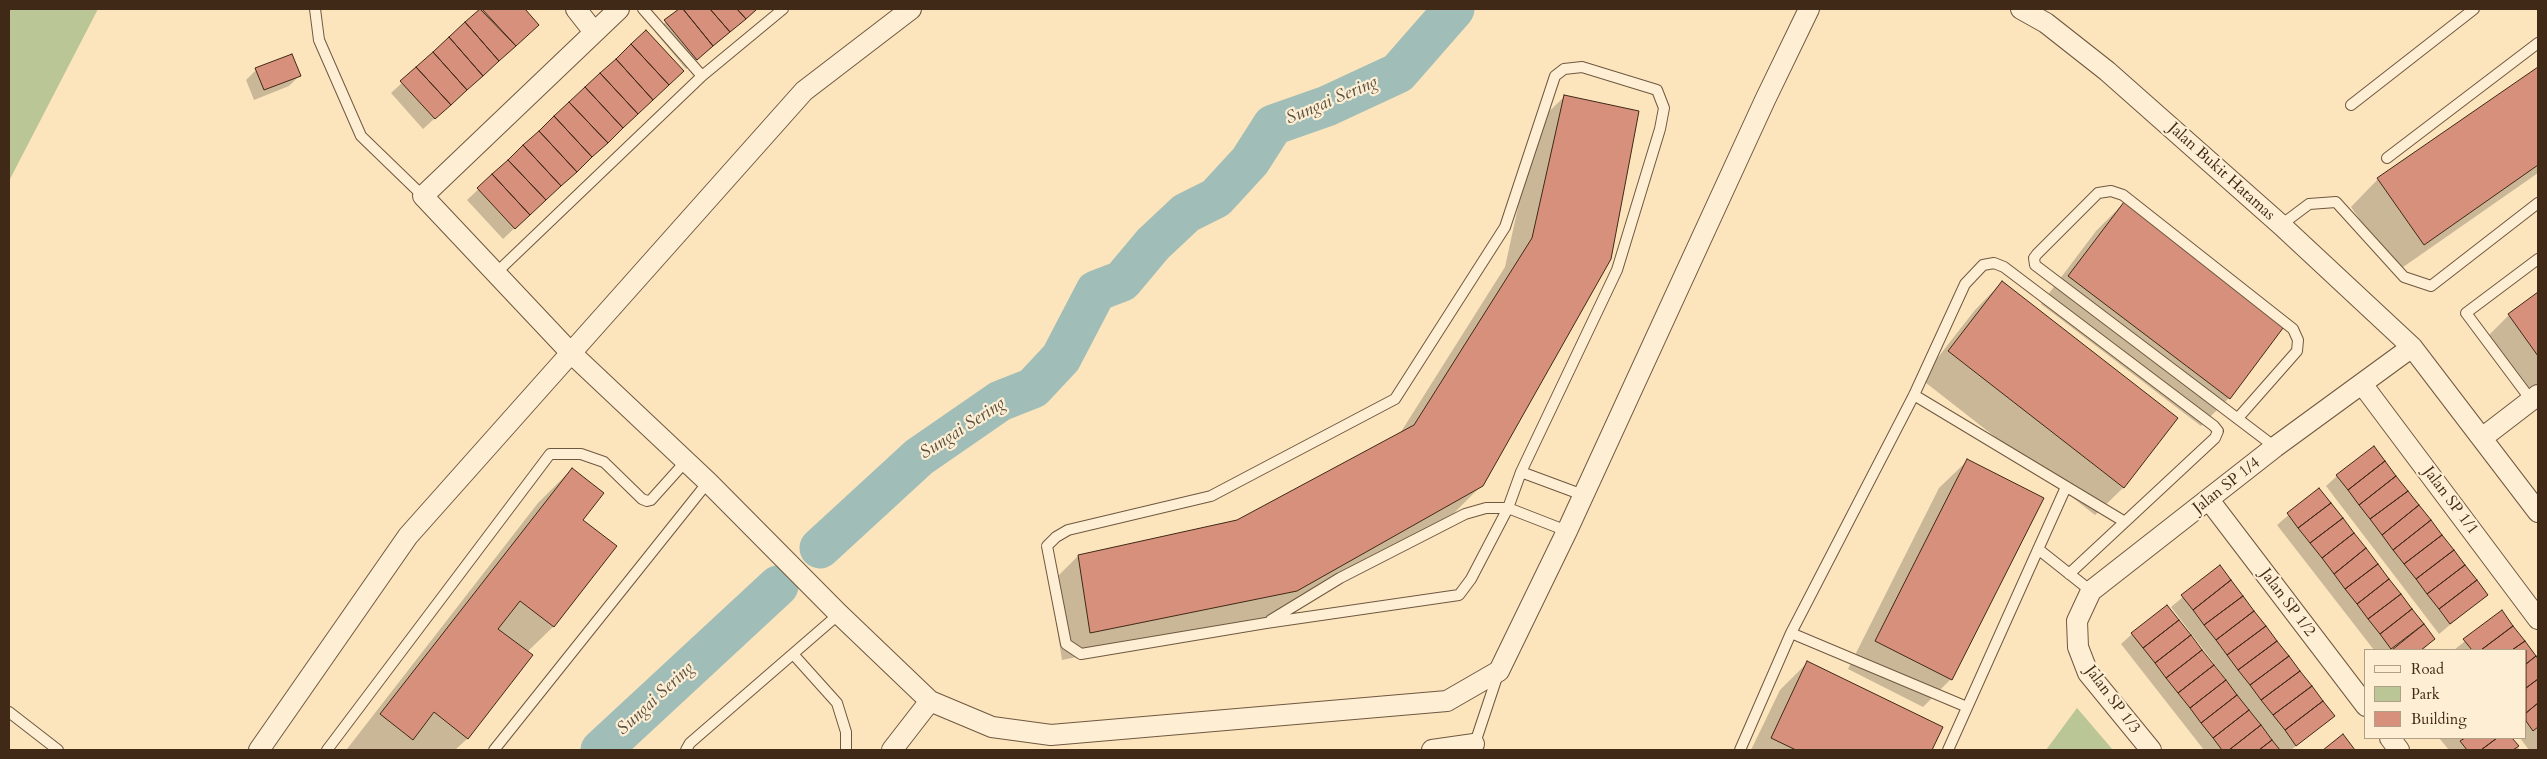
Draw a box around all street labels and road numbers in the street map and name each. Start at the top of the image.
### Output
street label: Jalan Bukit Hatamas [2164,119,2278,225]
street label: Jalan SP 1/4 [2190,454,2264,518]
street label: Jalan SP 1/1 [2418,463,2482,539]
street label: Jalan SP 1/2 [2255,565,2319,641]
street label: Jalan SP 1/3 [2080,662,2144,738]

